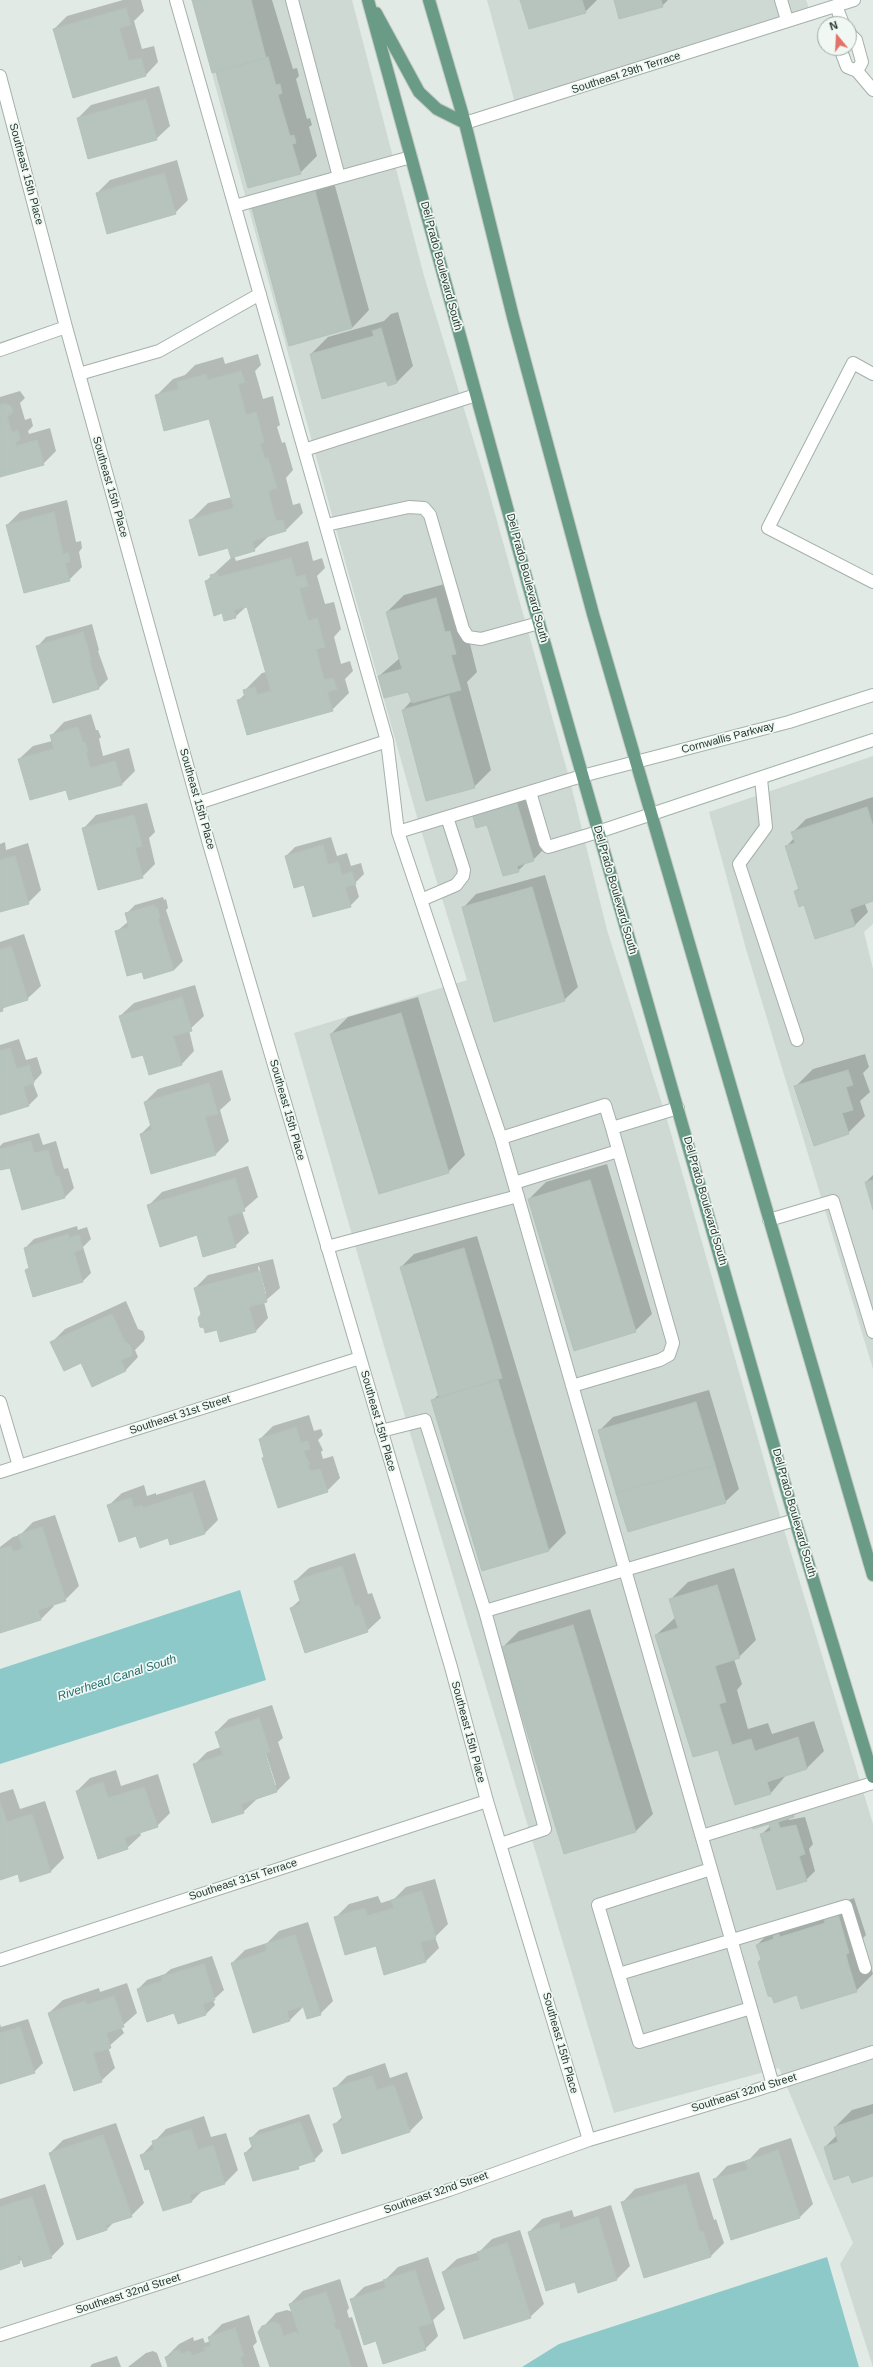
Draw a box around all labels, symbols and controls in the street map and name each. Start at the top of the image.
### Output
north arrow [817,16,857,56]
text: N [828,19,839,32]
street label: Southeast 29th Terrace [570,49,682,97]
street label: Southeast 15th Place [6,122,46,226]
street label: Del Prado Boulevard South [417,200,465,332]
street label: Southeast 15th Place [89,435,131,539]
street label: Del Prado Boulevard South [503,512,551,644]
street label: Cornwallis Parkway [680,719,776,757]
street label: Southeast 15th Place [176,747,218,851]
street label: Del Prado Boulevard South [590,824,640,956]
street label: Southeast 15th Place [266,1058,308,1162]
street label: Del Prado Boulevard South [680,1135,730,1267]
street label: Southeast 15th Place [357,1369,399,1473]
street label: Southeast 31st Street [128,1392,232,1438]
street label: Del Prado Boulevard South [769,1447,819,1579]
water label: Riverhead Canal South [56,1652,178,1704]
street label: Southeast 15th Place [448,1680,488,1784]
street label: Southeast 31st Terrace [187,1856,299,1904]
street label: Southeast 15th Place [539,1991,581,2095]
street label: Southeast 32nd Street [690,2071,798,2115]
street label: Southeast 32nd Street [382,2169,490,2217]
street label: Southeast 32nd Street [74,2271,182,2317]

